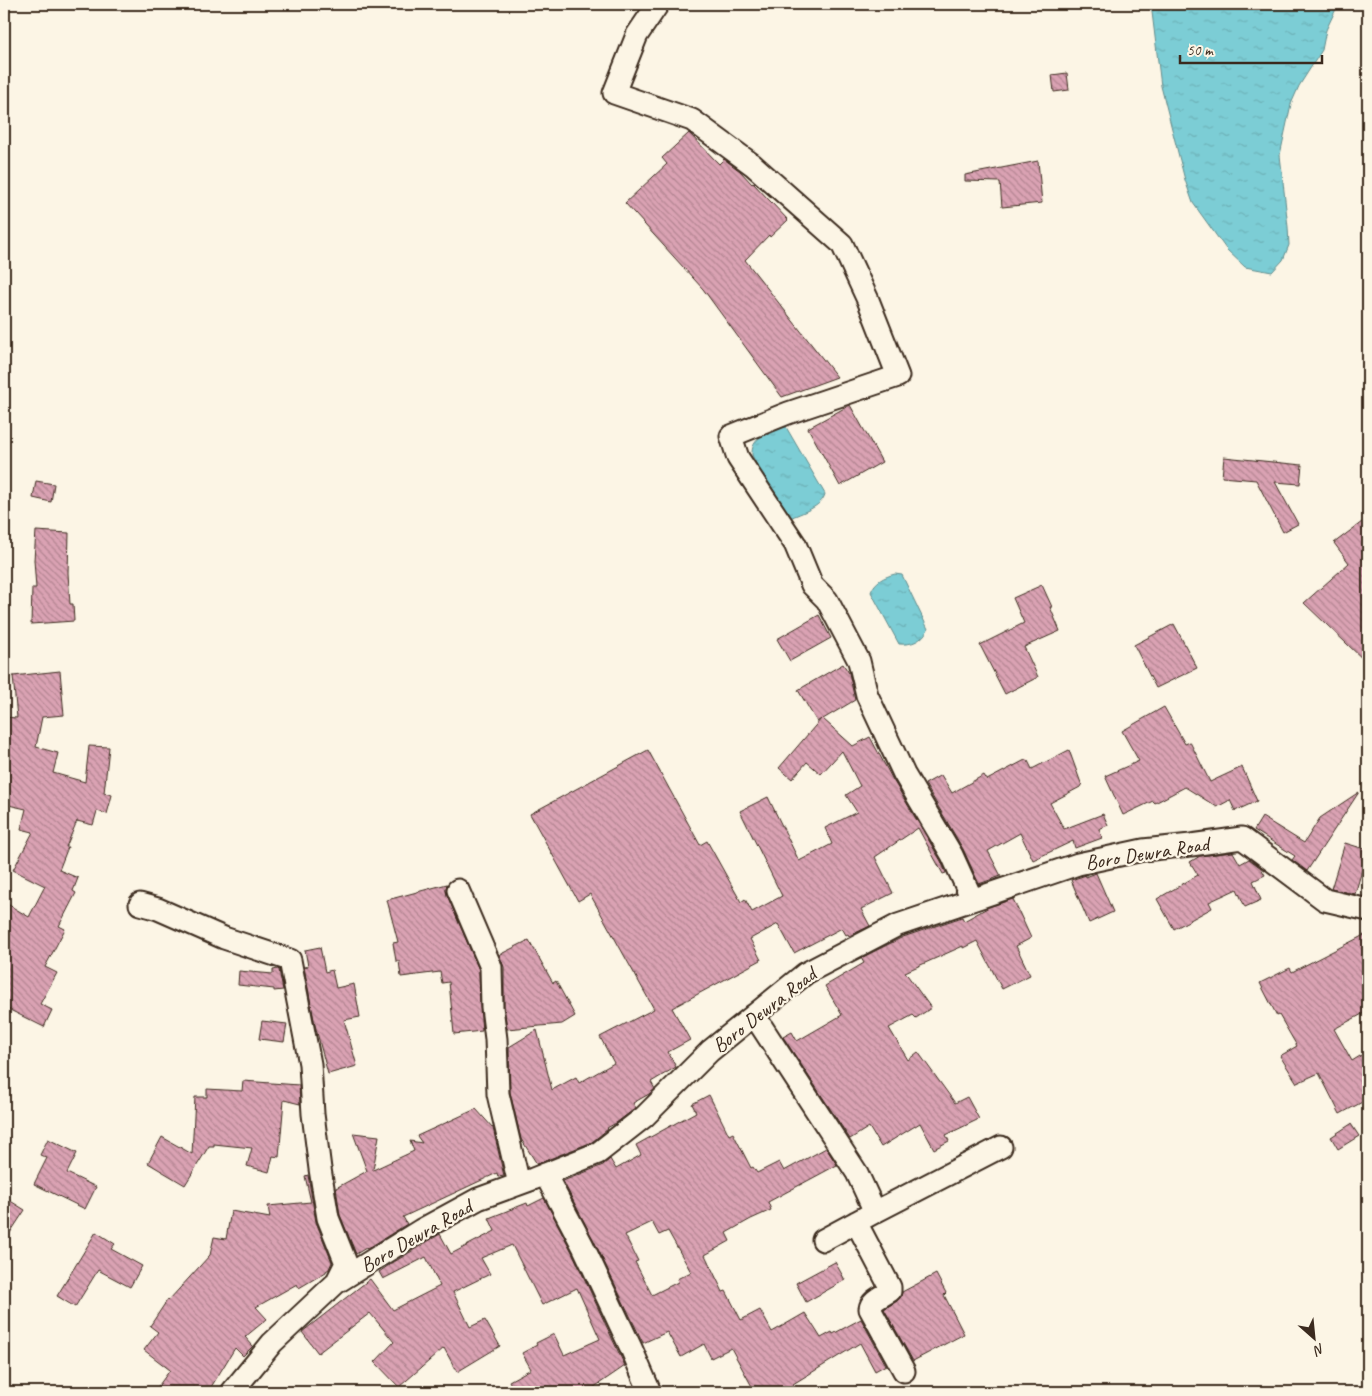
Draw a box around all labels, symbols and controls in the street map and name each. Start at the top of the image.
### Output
scale bar [1180,32,1322,64]
text: 50 m [1187,41,1214,60]
street label: Boro Dewra Road [1083,830,1214,876]
street label: Boro Dewra Road [707,959,824,1059]
street label: Boro Dewra Road [356,1192,480,1278]
north arrow [1290,1314,1340,1364]
text: N [1310,1340,1327,1360]

